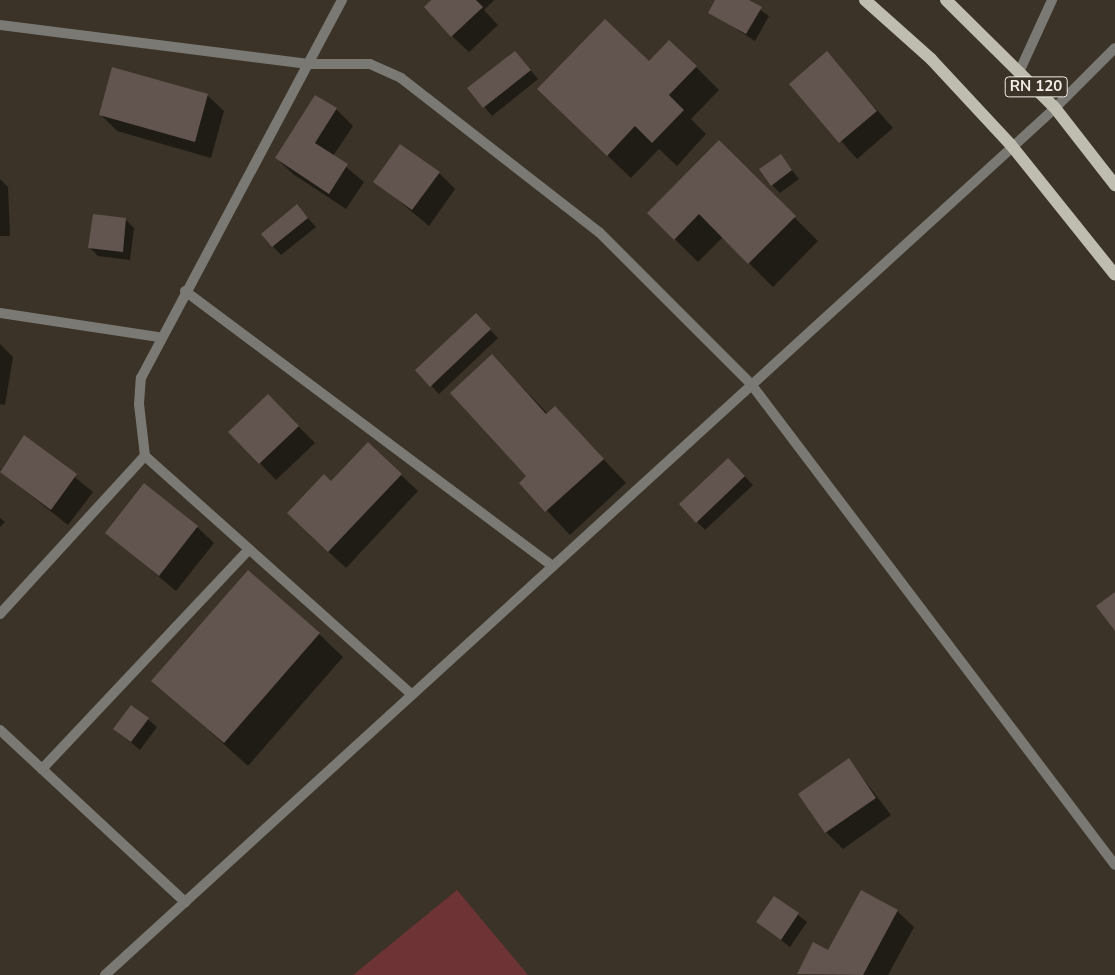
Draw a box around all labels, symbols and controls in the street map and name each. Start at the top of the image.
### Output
road number: RN 120 [1004,74,1068,100]

